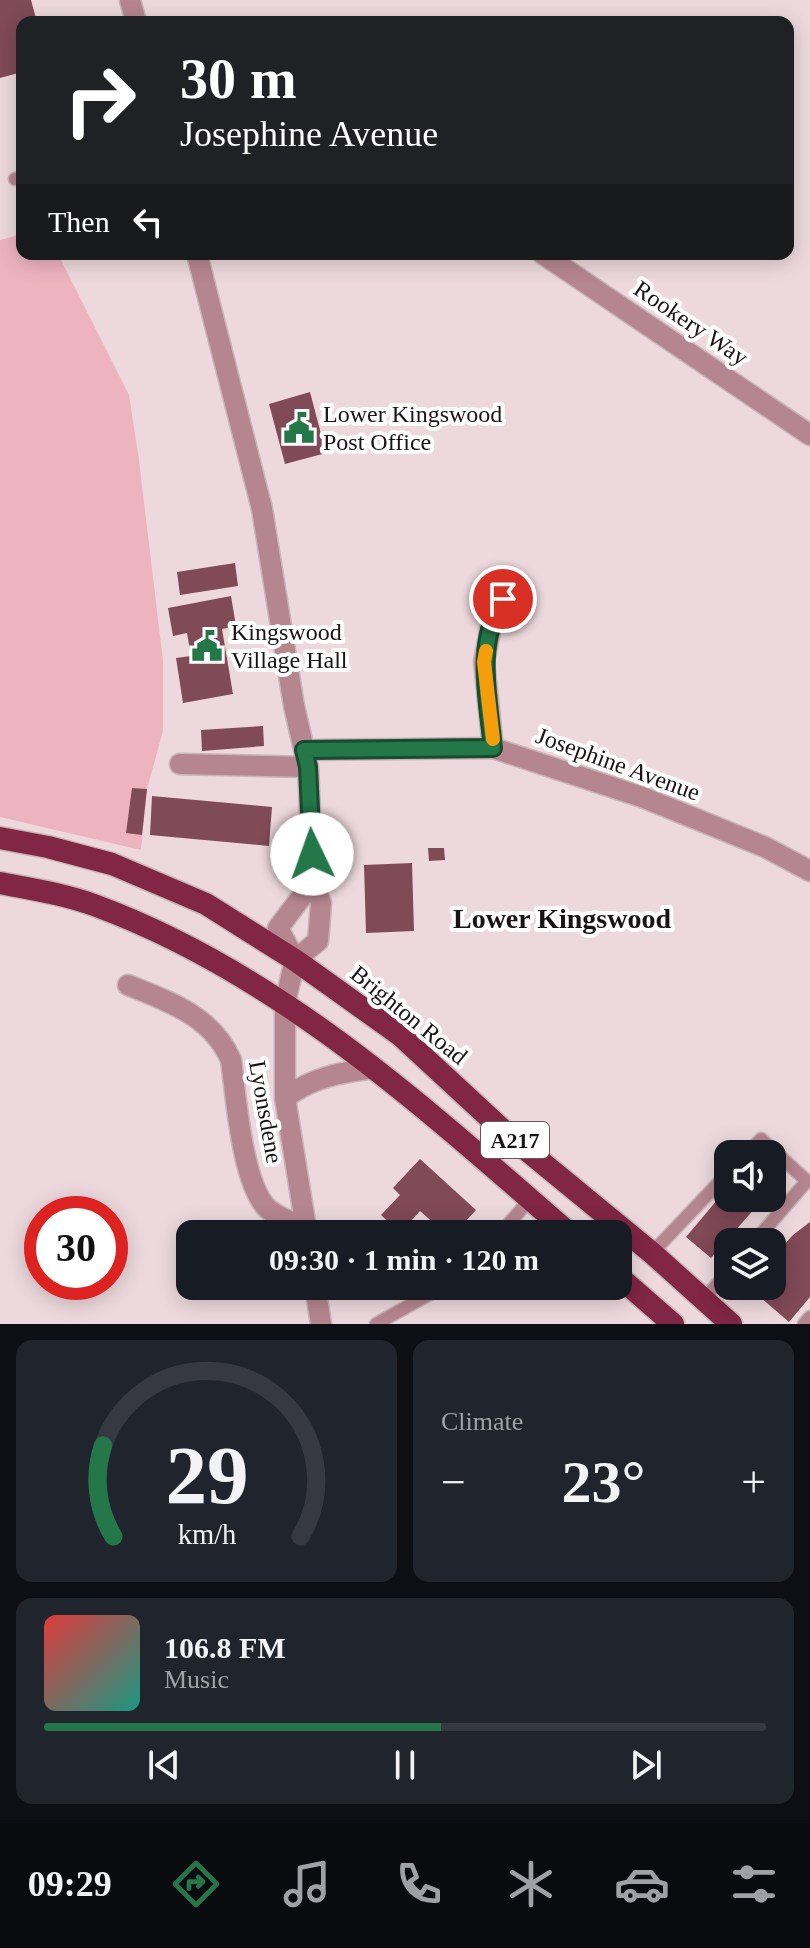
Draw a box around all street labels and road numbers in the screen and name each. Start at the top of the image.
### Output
street label: Rookery Way [629,275,753,371]
street label: Josephine Avenue [533,722,703,806]
street label: Brighton Road [346,960,472,1070]
street label: Lyonsdene [244,1059,288,1165]
road number: A217 [481,1122,549,1158]

